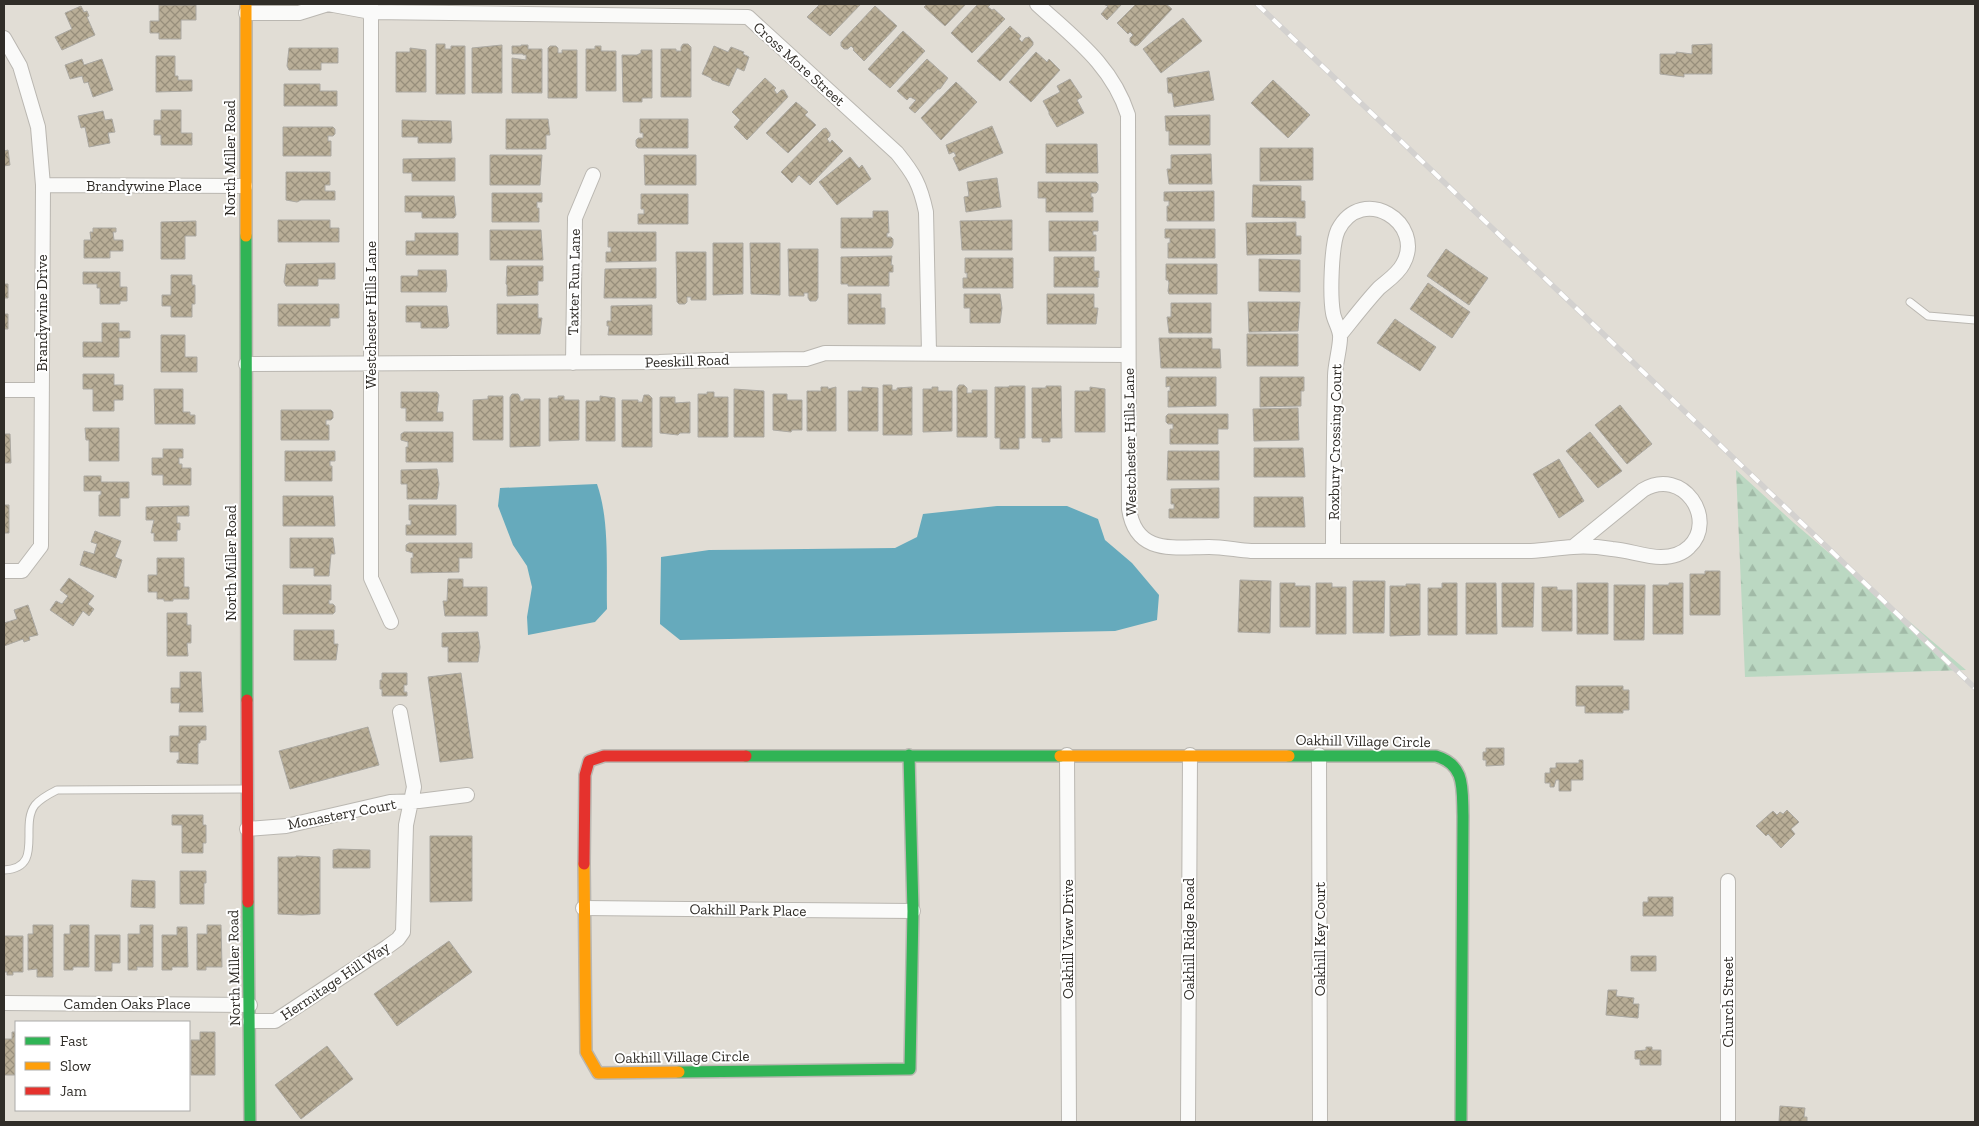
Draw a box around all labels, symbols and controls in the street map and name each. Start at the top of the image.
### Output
street label: Cross More Street [749,18,849,110]
street label: North Miller Road [221,99,239,216]
street label: Brandywine Place [86,177,202,195]
street label: Taxter Run Lane [564,229,584,335]
street label: Westchester Hills Lane [362,241,380,389]
street label: Brandywine Drive [33,254,51,372]
street label: Peeskill Road [644,351,730,371]
street label: Roxbury Crossing Court [1325,363,1345,520]
street label: Westchester Hills Lane [1120,368,1140,516]
street label: North Miller Road [222,504,240,621]
street label: Oakhill Village Circle [1295,731,1431,751]
street label: Monastery Court [286,795,398,833]
street label: Oakhill Ridge Road [1180,877,1198,1000]
street label: Oakhill View Drive [1059,879,1077,999]
street label: Oakhill Key Court [1311,881,1329,996]
street label: Oakhill Park Place [689,900,807,920]
street label: North Miller Road [224,909,244,1026]
street label: Hermitage Hill Way [277,938,393,1024]
street label: Church Street [1719,956,1737,1047]
street label: Camden Oaks Place [64,995,190,1013]
legend [15,1021,190,1111]
text: Fast [60,1032,88,1050]
street label: Oakhill Village Circle [614,1047,750,1067]
text: Slow [60,1057,92,1075]
text: Jam [60,1082,87,1100]

